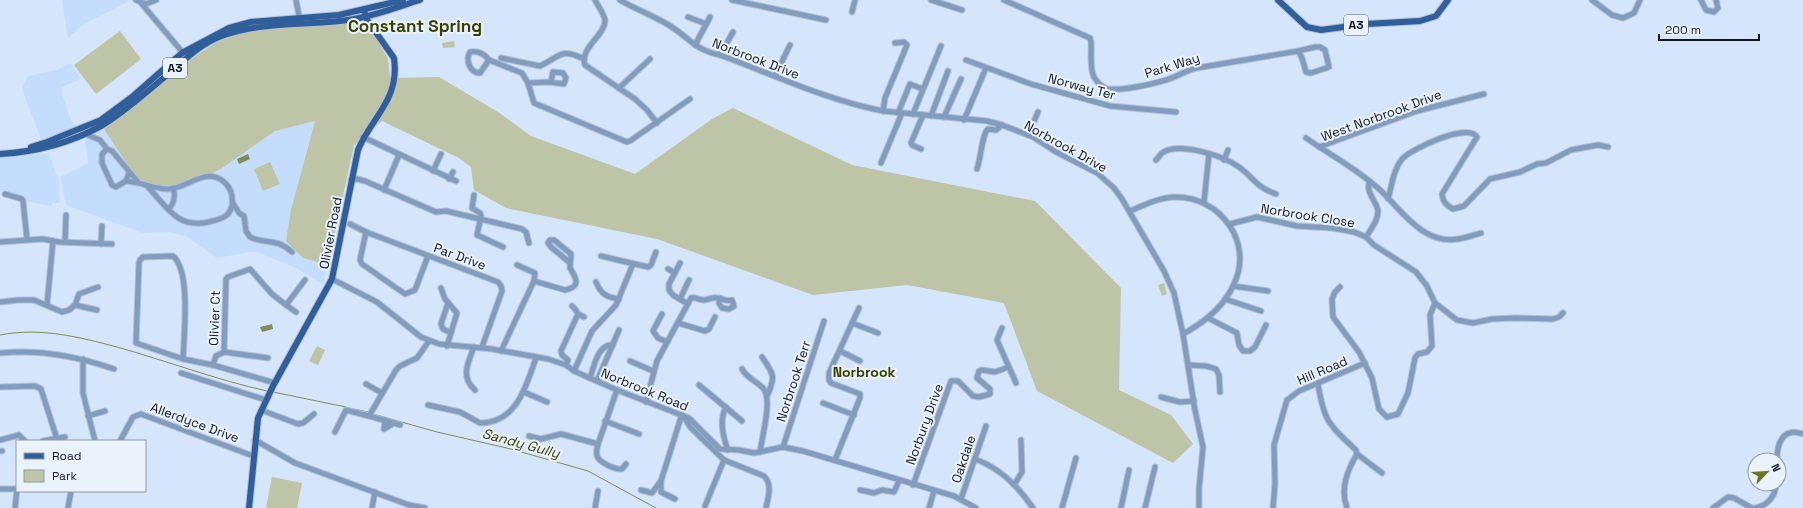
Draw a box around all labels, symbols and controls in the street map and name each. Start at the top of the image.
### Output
district label: Constant Spring [348,15,482,37]
road number: A3 [1344,15,1368,35]
scale bar [1659,16,1759,42]
text: 200 m [1665,22,1701,38]
street label: Norbrook Drive [710,34,802,83]
street label: Park Way [1143,49,1202,82]
road number: A3 [163,58,187,78]
street label: Norway Ter [1046,69,1118,104]
street label: West Norbrook Drive [1319,86,1444,145]
street label: Norbrook Drive [1021,117,1110,176]
street label: Olivier Road [315,196,346,271]
street label: Norbrook Close [1260,200,1356,231]
street label: Par Drive [431,239,488,274]
street label: Olivier Ct [205,290,224,346]
street label: Norbrook Terr [772,338,815,424]
street label: Hill Road [1294,352,1350,389]
district label: Norbrook [833,363,895,381]
street label: Norbrook Road [599,364,691,415]
street label: Norbury Drive [902,381,947,467]
street label: Allerdyce Drive [148,399,242,446]
water label: Sandy Gully [480,424,563,462]
street label: Oakdale [947,433,980,485]
legend [16,440,146,492]
text: Road [52,448,81,464]
north arrow [1747,452,1787,492]
text: N [1768,461,1784,474]
text: Park [52,468,77,484]

